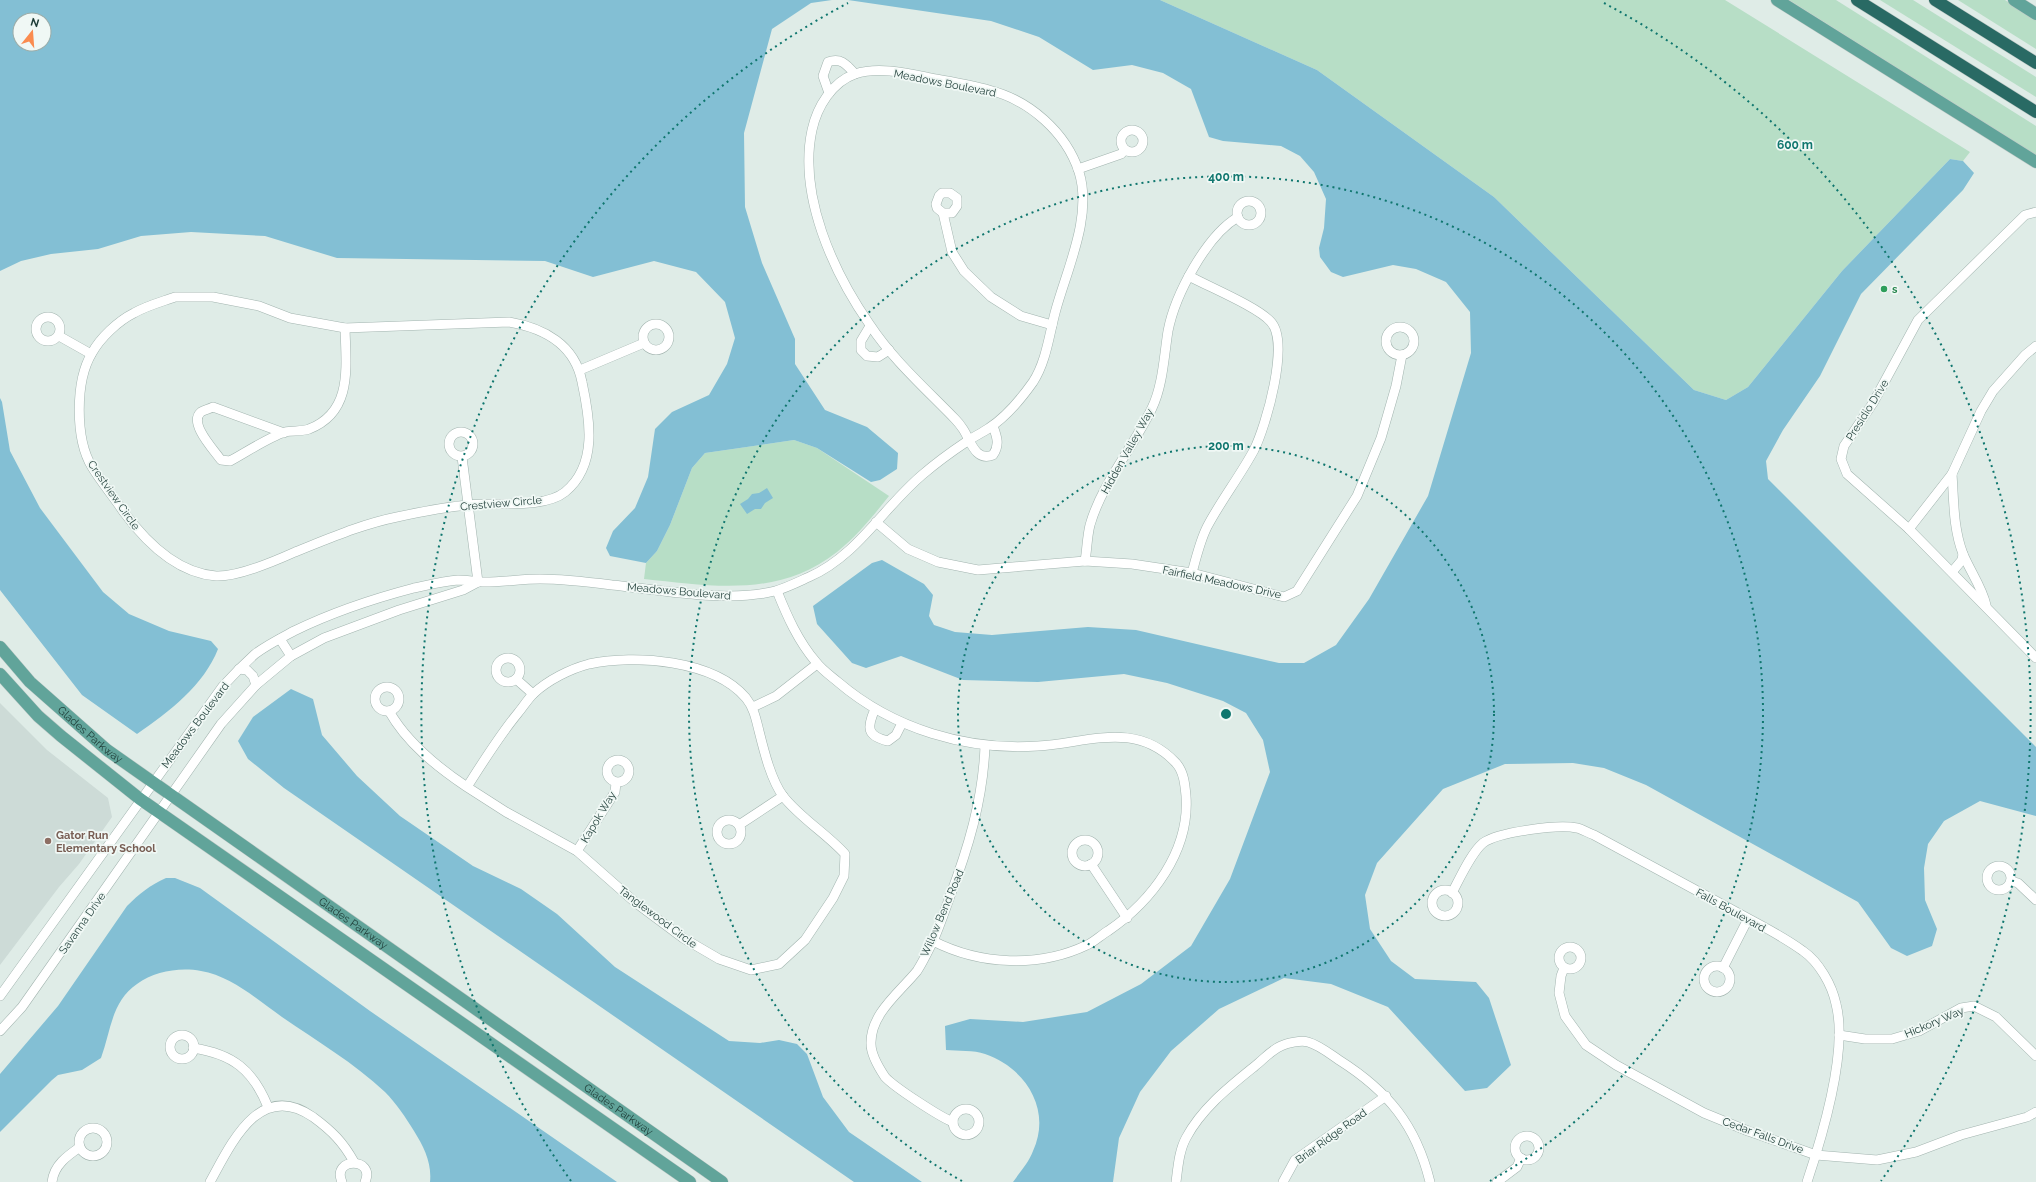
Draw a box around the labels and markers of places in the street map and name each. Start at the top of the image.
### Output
place label: s [1892,283,1898,296]
marker: s [1879,284,1889,294]
centre of rings [1219,707,1233,721]
place label: Gator Run Elementary School [56,829,156,855]
marker: Gator Run Elementary School [43,836,53,846]

